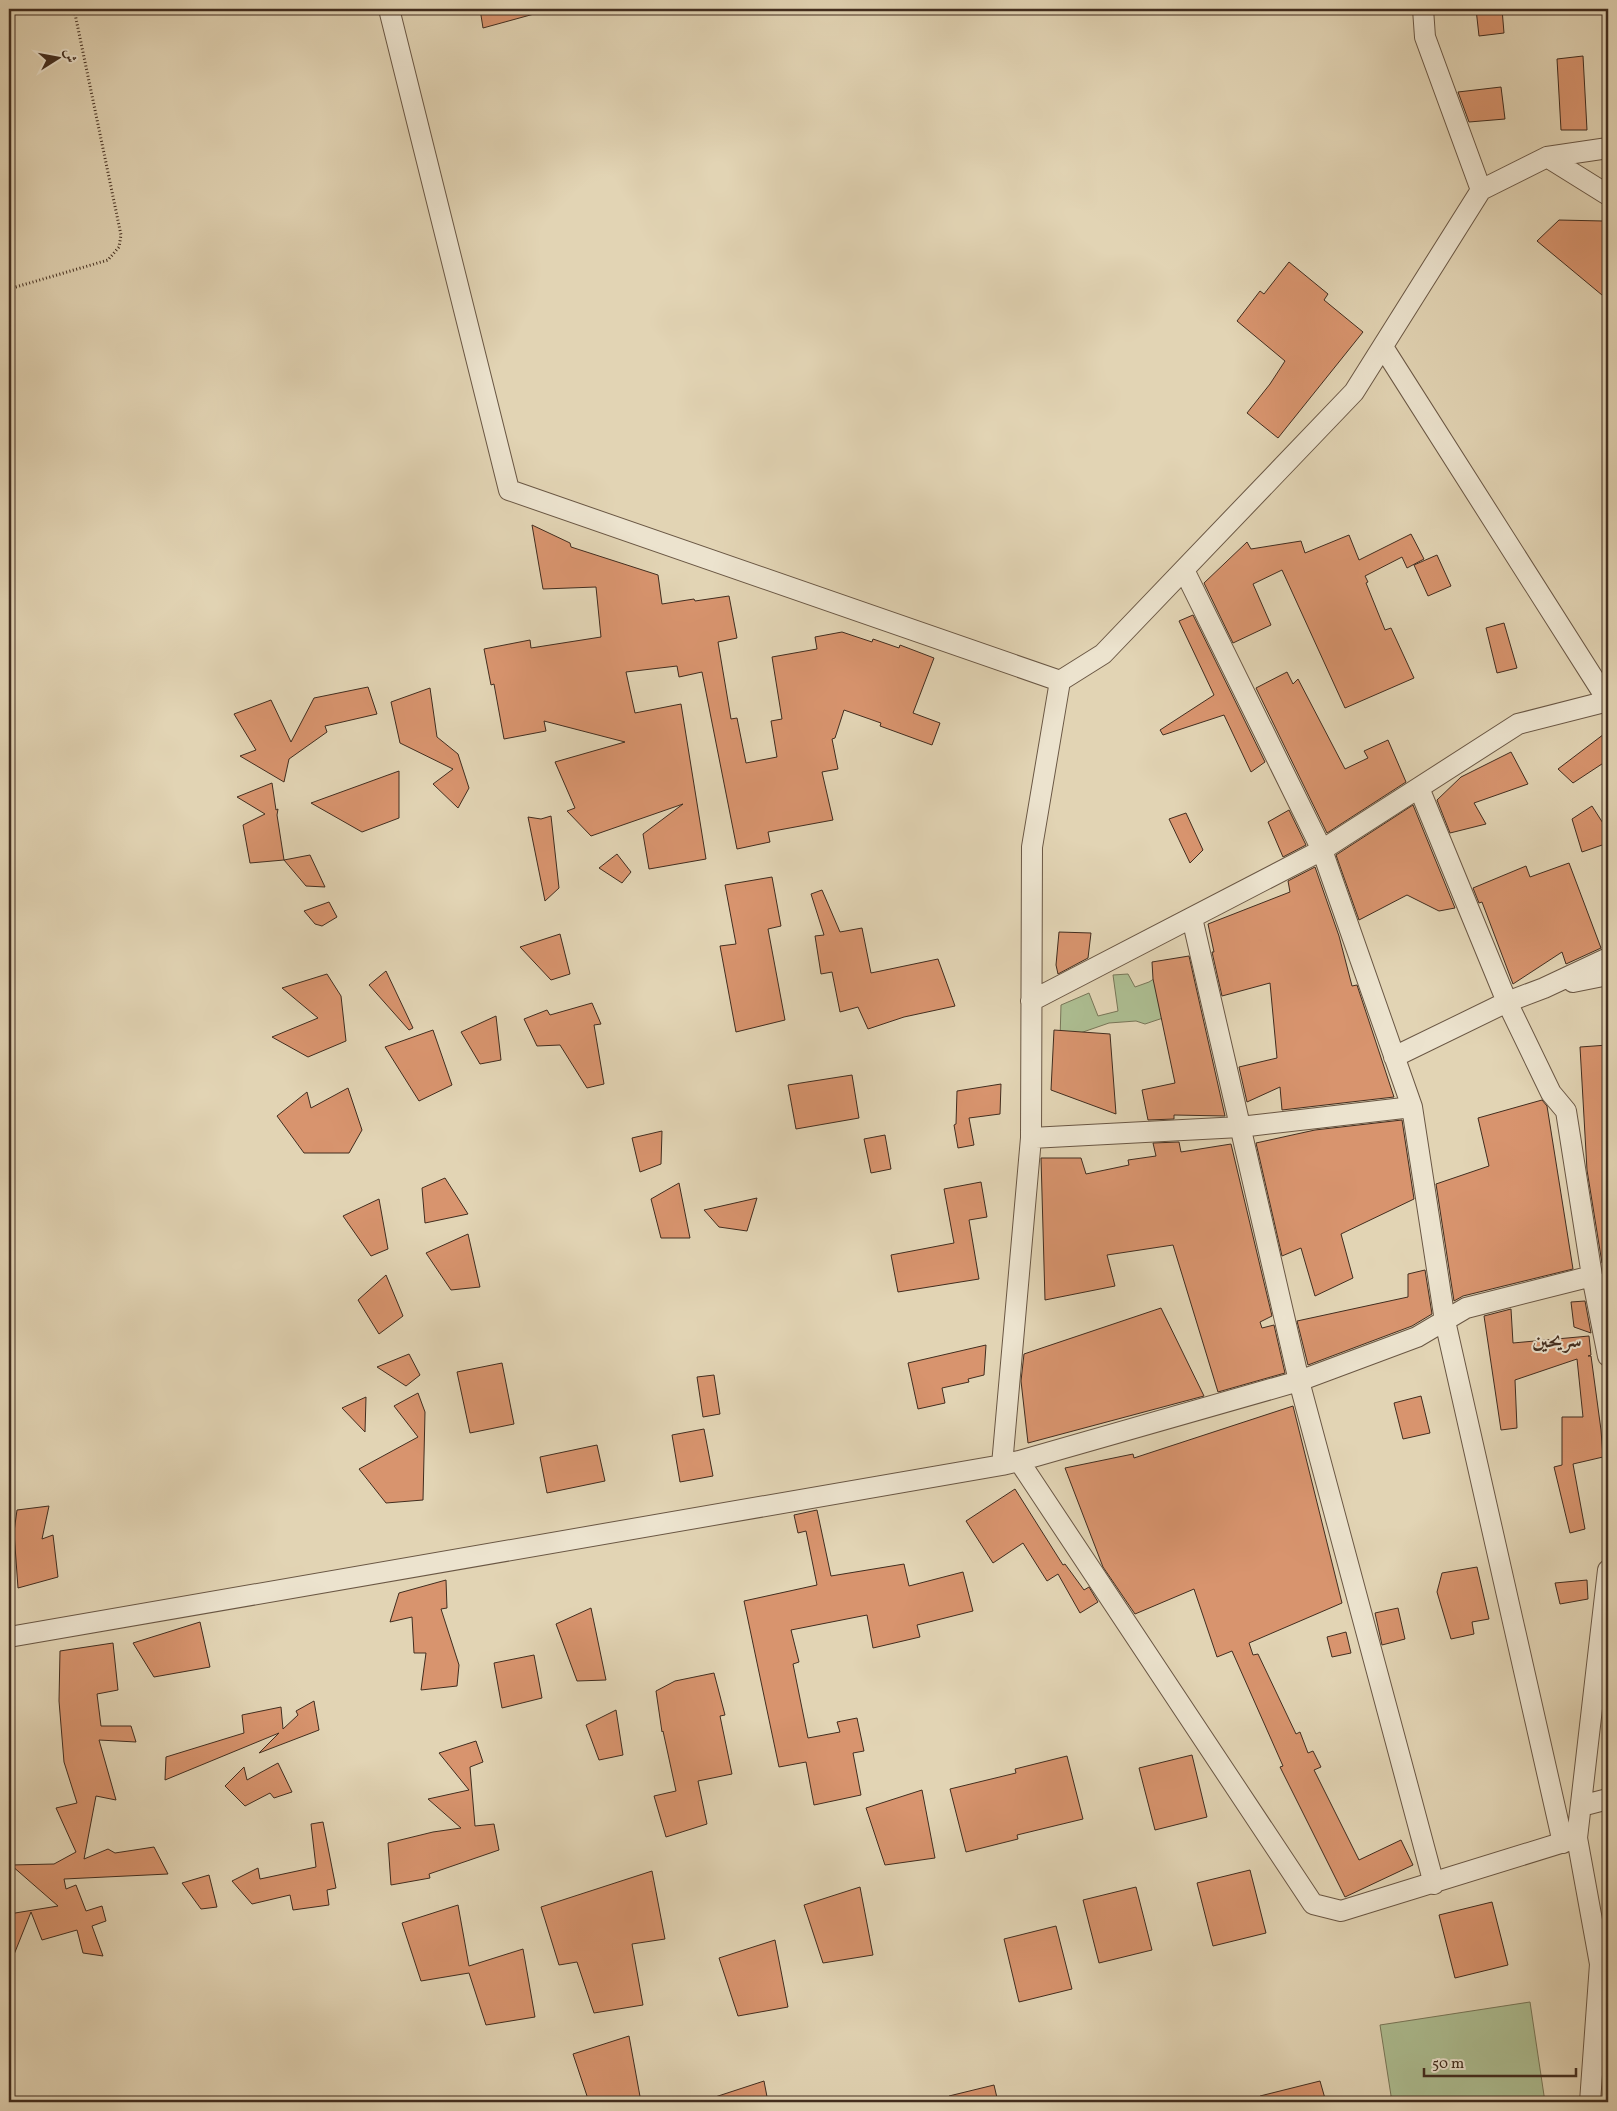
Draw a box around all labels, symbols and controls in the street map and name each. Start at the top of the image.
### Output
north arrow [32,32,82,82]
text: ش [59,47,80,65]
district label: سريحين [1532,1328,1582,1356]
scale bar [1424,2046,1577,2078]
text: 50 m [1432,2054,1464,2075]

